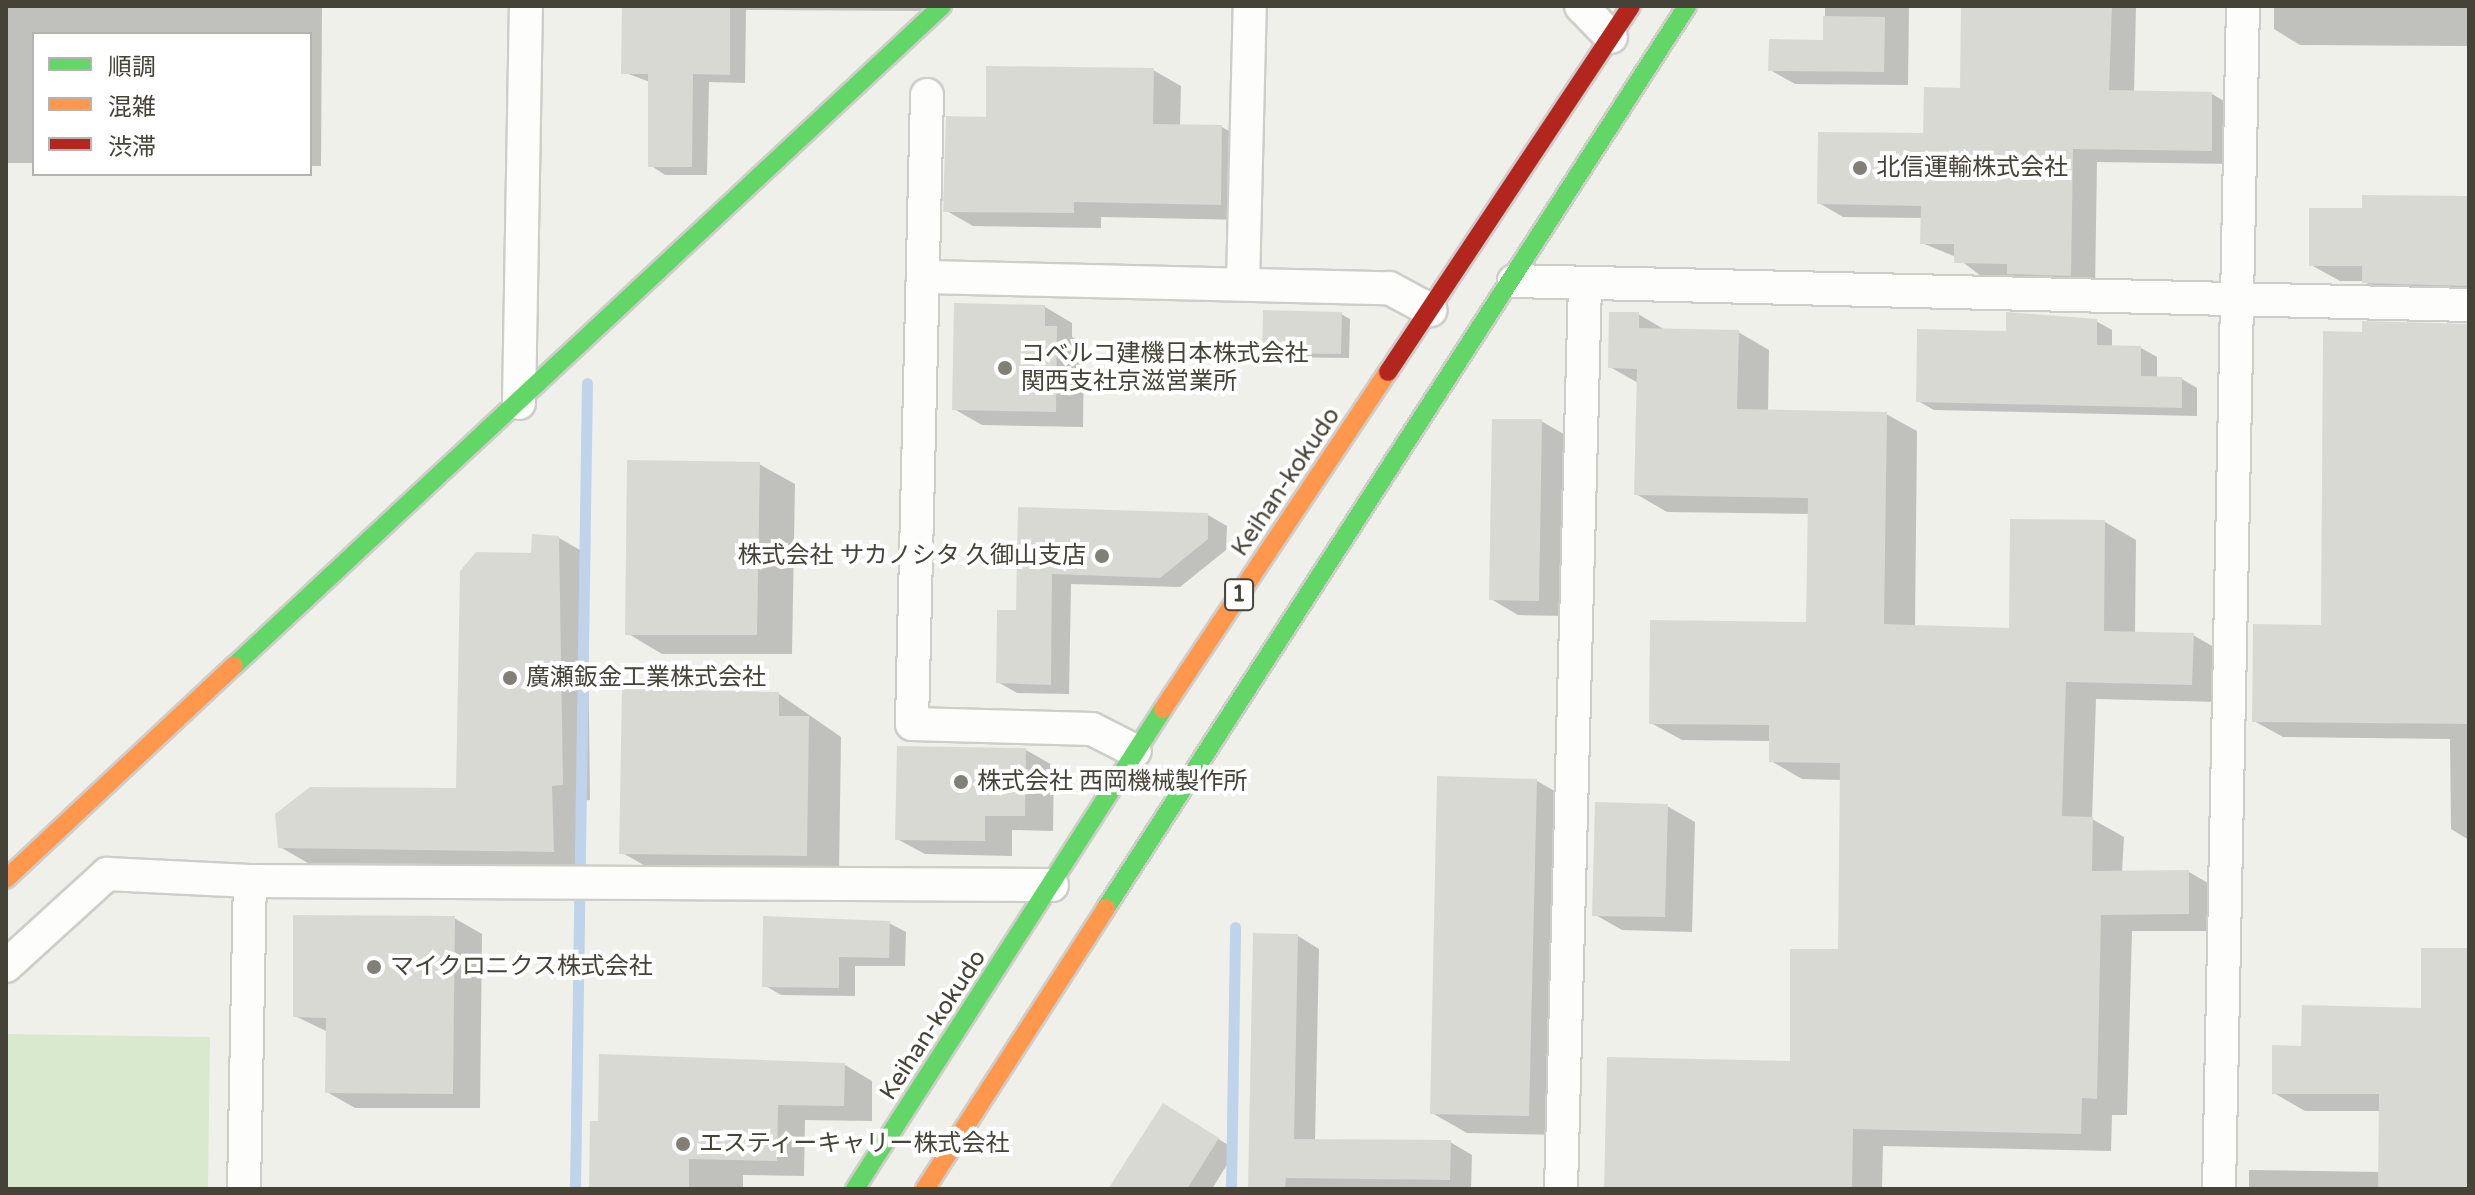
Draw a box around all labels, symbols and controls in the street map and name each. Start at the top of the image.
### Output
legend [32,32,312,176]
text: 順調 [108,53,156,82]
text: 混雑 [108,93,156,122]
text: 渋滞 [108,133,156,162]
place label: 北信運輸株式会社 [1876,154,2068,182]
marker: 北信運輸株式会社 [1851,159,1869,177]
place label: コベルコ建機日本株式会社 関西支社京滋営業所 [1021,340,1309,396]
marker: コベルコ建機日本株式会社 関西支社京滋営業所 [996,359,1014,377]
street label: Keihan-kokudo [1226,402,1346,562]
place label: 株式会社 サカノシタ 久御山支店 [738,542,1086,570]
marker: 株式会社 サカノシタ 久御山支店 [1093,547,1111,565]
road number: 1 [1223,577,1255,613]
place label: 廣瀬鈑金工業株式会社 [526,664,766,692]
marker: 廣瀬鈑金工業株式会社 [501,669,519,687]
place label: 株式会社 西岡機械製作所 [977,768,1247,796]
marker: 株式会社 西岡機械製作所 [952,773,970,791]
street label: Keihan-kokudo [874,945,992,1105]
place label: マイクロニクス株式会社 [390,953,654,981]
marker: マイクロニクス株式会社 [365,958,383,976]
place label: エスティーキャリー株式会社 [699,1130,1011,1158]
marker: エスティーキャリー株式会社 [674,1135,692,1153]

